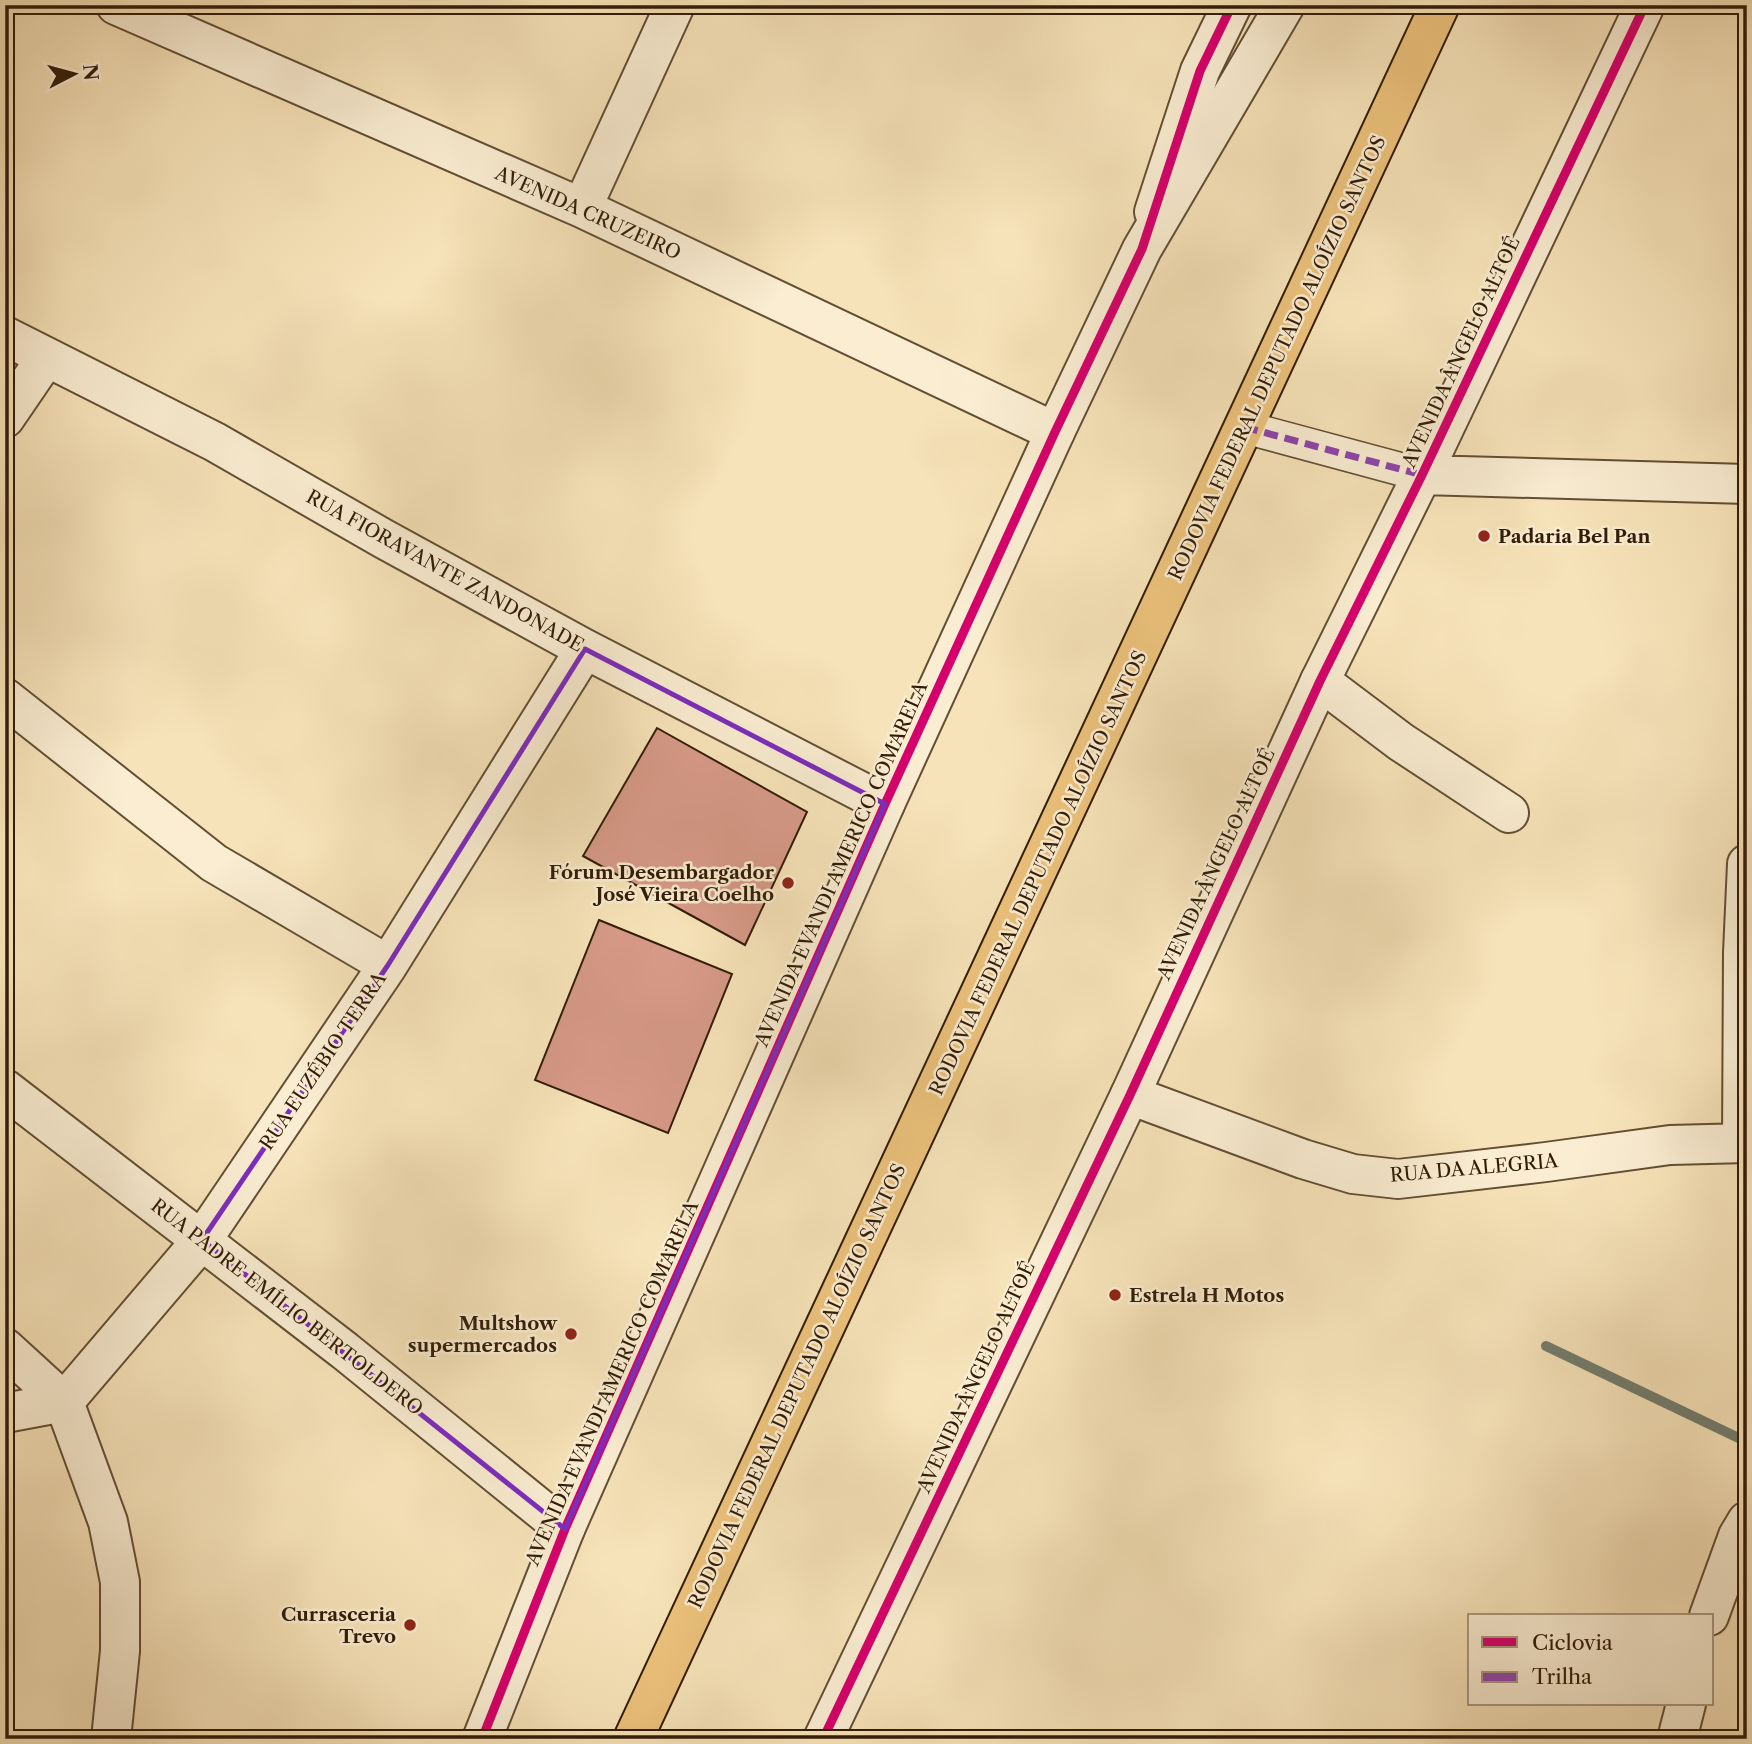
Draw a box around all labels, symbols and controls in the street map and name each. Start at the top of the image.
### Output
north arrow [38,38,108,108]
text: N [78,63,103,82]
street label: RODOVIA FEDERAL DEPUTADO ALOÍZIO SANTOS [1163,132,1391,584]
street label: AVENIDA CRUZEIRO [491,161,684,264]
street label: AVENIDA ÂNGELO ALTOÉ [1397,233,1525,472]
street label: RUA FIORAVANTE ZANDONADE [302,485,588,657]
place label: Padaria Bel Pan [1498,525,1651,548]
marker: Padaria Bel Pan [1476,528,1492,544]
street label: RODOVIA FEDERAL DEPUTADO ALOÍZIO SANTOS [924,647,1152,1099]
street label: AVENIDA EVANDI AMERICO COMARELA [749,677,933,1051]
street label: AVENIDA ÂNGELO ALTOÉ [1152,745,1280,984]
place label: Fórum Desembargador José Vieira Coelho [549,861,775,906]
marker: Fórum Desembargador José Vieira Coelho [780,875,796,891]
street label: RUA EUZÉBIO TERRA [255,967,392,1154]
street label: RUA DA ALEGRIA [1389,1149,1560,1187]
street label: RODOVIA FEDERAL DEPUTADO ALOÍZIO SANTOS [683,1160,911,1612]
street label: RUA PADRE EMÍLIO BERTOLDERO [147,1194,427,1420]
street label: AVENIDA EVANDI AMERICO COMARELA [520,1196,704,1570]
street label: AVENIDA ÂNGELO ALTOÉ [912,1258,1040,1497]
place label: Estrela H Motos [1129,1284,1284,1307]
marker: Estrela H Motos [1107,1287,1123,1303]
place label: Multshow supermercados [408,1312,558,1357]
marker: Multshow supermercados [563,1326,579,1342]
place label: Currasceria Trevo [281,1603,397,1648]
legend [1468,1614,1714,1706]
marker: Currasceria Trevo [402,1617,418,1633]
text: Ciclovia [1532,1630,1614,1655]
text: Trilha [1532,1664,1593,1689]

